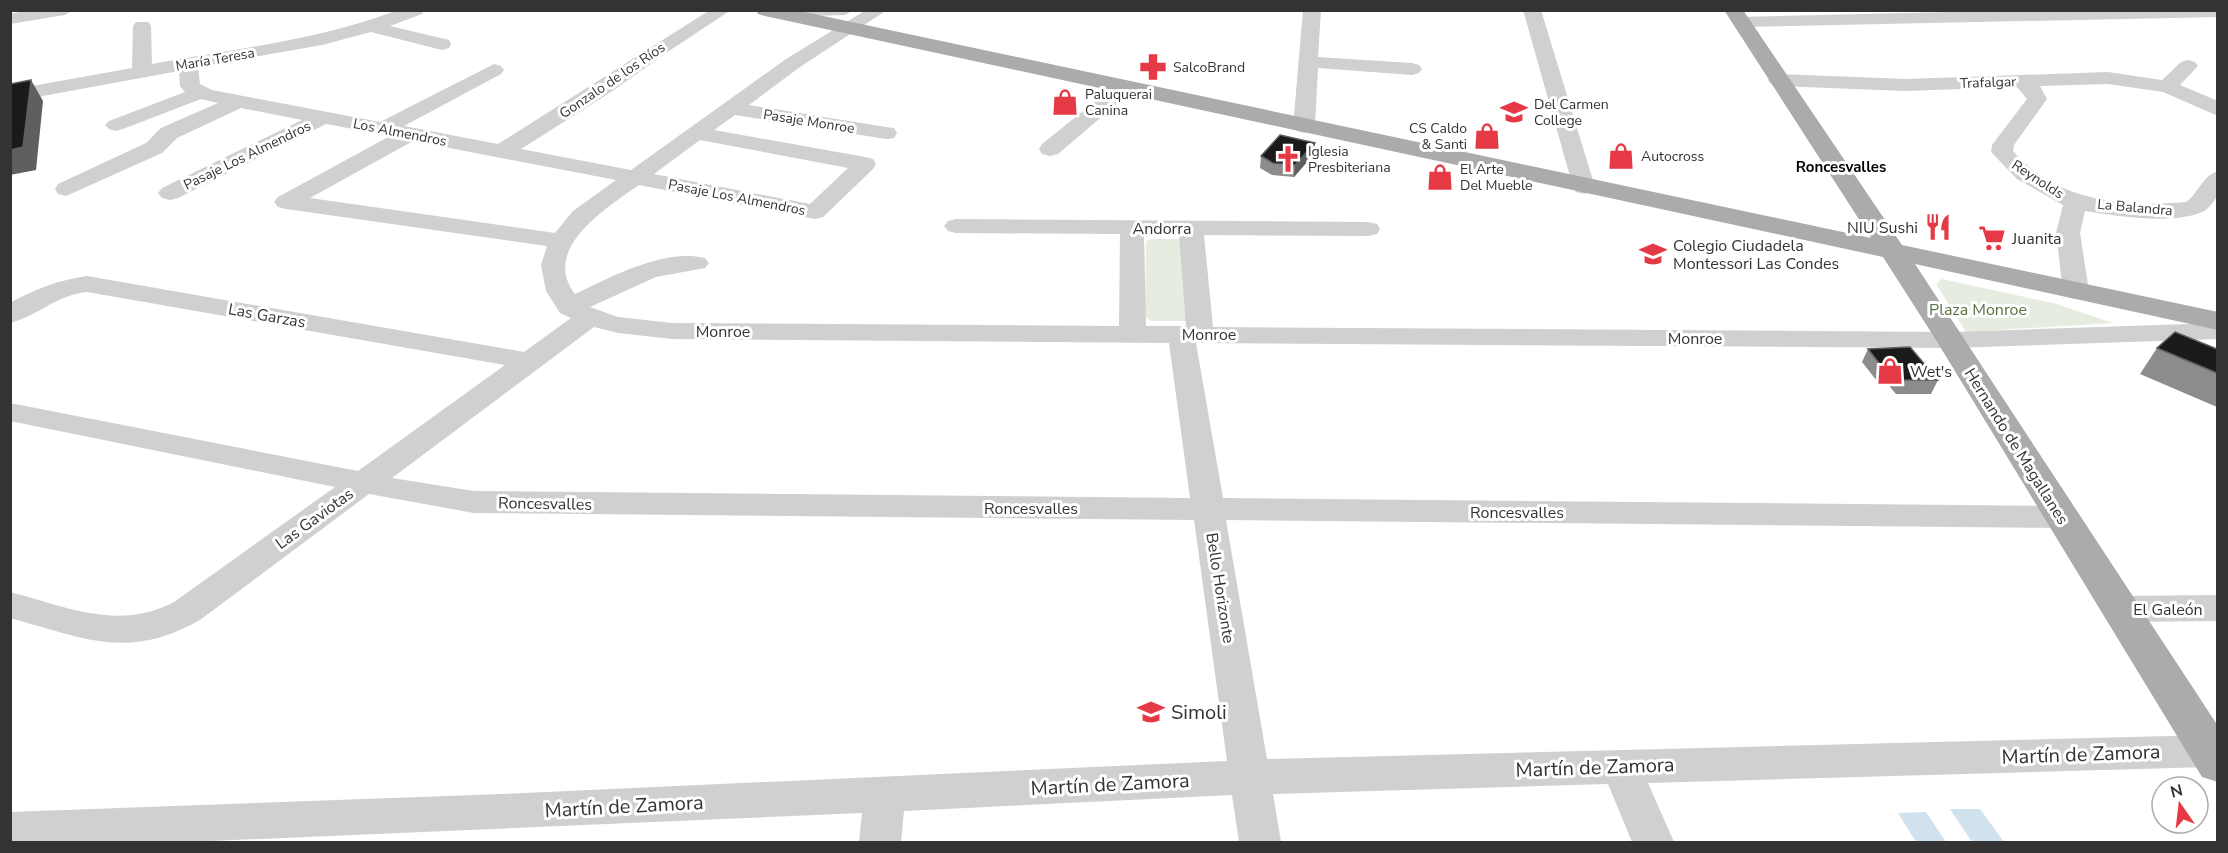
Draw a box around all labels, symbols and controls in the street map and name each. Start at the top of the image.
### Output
street label: Gonzalo de los Ríos [556,38,669,123]
street label: María Teresa [174,43,256,76]
pharmacy icon: SalcoBrand [1138,52,1168,82]
place label: SalcoBrand [1173,58,1245,77]
street label: Trafalgar [1959,72,2017,93]
place label: Paluquerai Canina [1085,85,1152,120]
shop icon: Paluquerai Canina [1050,87,1080,117]
place label: Del Carmen College [1534,95,1609,130]
school or university icon: Del Carmen College [1499,97,1529,127]
street label: Pasaje Monroe [762,105,856,138]
street label: Los Almendros [351,114,449,151]
street label: Pasaje Los Almendros [180,116,314,195]
place label: CS Caldo & Santi [1409,119,1467,154]
shop icon: CS Caldo & Santi [1472,121,1502,151]
shop icon: Autocross [1606,141,1636,171]
place label: Iglesia Presbiteriana [1308,142,1391,177]
church icon: Iglesia Presbiteriana [1273,144,1303,174]
place label: Autocross [1641,147,1705,166]
street label: Reynolds [2008,156,2068,203]
district label: Roncesvalles [1796,157,1886,177]
place label: El Arte Del Mueble [1460,160,1533,195]
shop icon: El Arte Del Mueble [1425,162,1455,192]
street label: Pasaje Los Almendros [667,175,807,220]
street label: La Balandra [2096,195,2173,220]
restaurant icon: NIU Sushi [1923,212,1953,242]
place label: NIU Sushi [1847,217,1918,239]
street label: Andorra [1133,218,1191,240]
supermarket icon: Juanita [1977,223,2007,253]
place label: Juanita [2011,228,2062,250]
place label: Colegio Ciudadela Montessori Las Condes [1673,235,1839,275]
school or university icon: Colegio Ciudadela Montessori Las Condes [1638,239,1668,269]
street label: Las Garzas [226,298,307,334]
park label: Plaza Monroe [1929,299,2027,321]
street label: Monroe [696,321,750,343]
street label: Monroe [1182,324,1236,346]
street label: Monroe [1668,328,1722,350]
shop icon: Wet's [1875,356,1905,386]
place label: Wet's [1910,361,1952,383]
street label: Hernando de Magallanes [1959,364,2073,529]
street label: Las Gaviotas [271,483,358,555]
street label: Roncesvalles [498,492,592,516]
street label: Roncesvalles [984,498,1078,520]
street label: Roncesvalles [1470,502,1564,524]
street label: Bello Horizonte [1200,531,1240,645]
street label: El Galeón [2133,599,2203,621]
school or university icon: Simoli [1136,697,1166,727]
place label: Simoli [1171,699,1227,726]
street label: Martín de Zamora [2001,738,2161,771]
street label: Martín de Zamora [1515,751,1675,784]
street label: Martín de Zamora [1030,767,1190,802]
north arrow [2150,775,2210,835]
text: N [2168,779,2185,804]
street label: Martín de Zamora [544,789,704,824]

